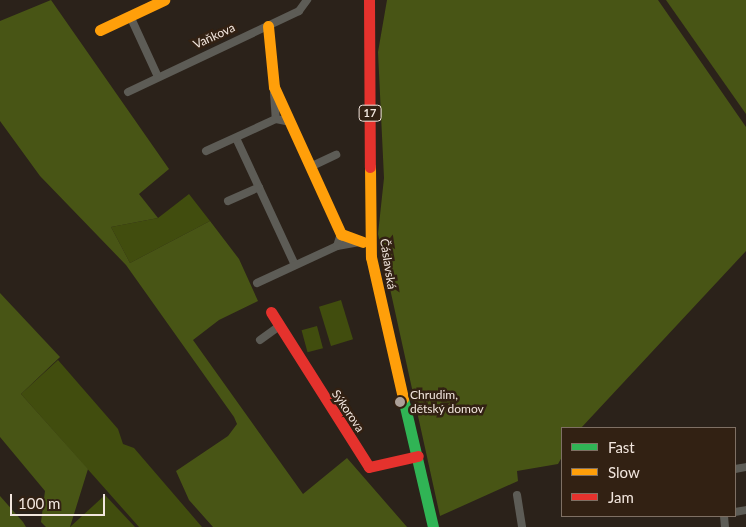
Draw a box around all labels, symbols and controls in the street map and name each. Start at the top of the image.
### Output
street label: Vaňkova [191,20,237,52]
road number: 17 [358,105,382,122]
street label: Čáslavská [377,238,399,290]
street label: Sýkorova [329,387,367,435]
place label: Chrudim, dětský domov [410,388,484,416]
marker: Chrudim, dětský domov [394,396,406,408]
legend [561,427,736,517]
text: Fast [608,438,635,456]
text: Slow [608,463,640,481]
scale bar [12,484,108,516]
text: Jam [608,488,634,506]
text: 100 m [18,494,60,512]

